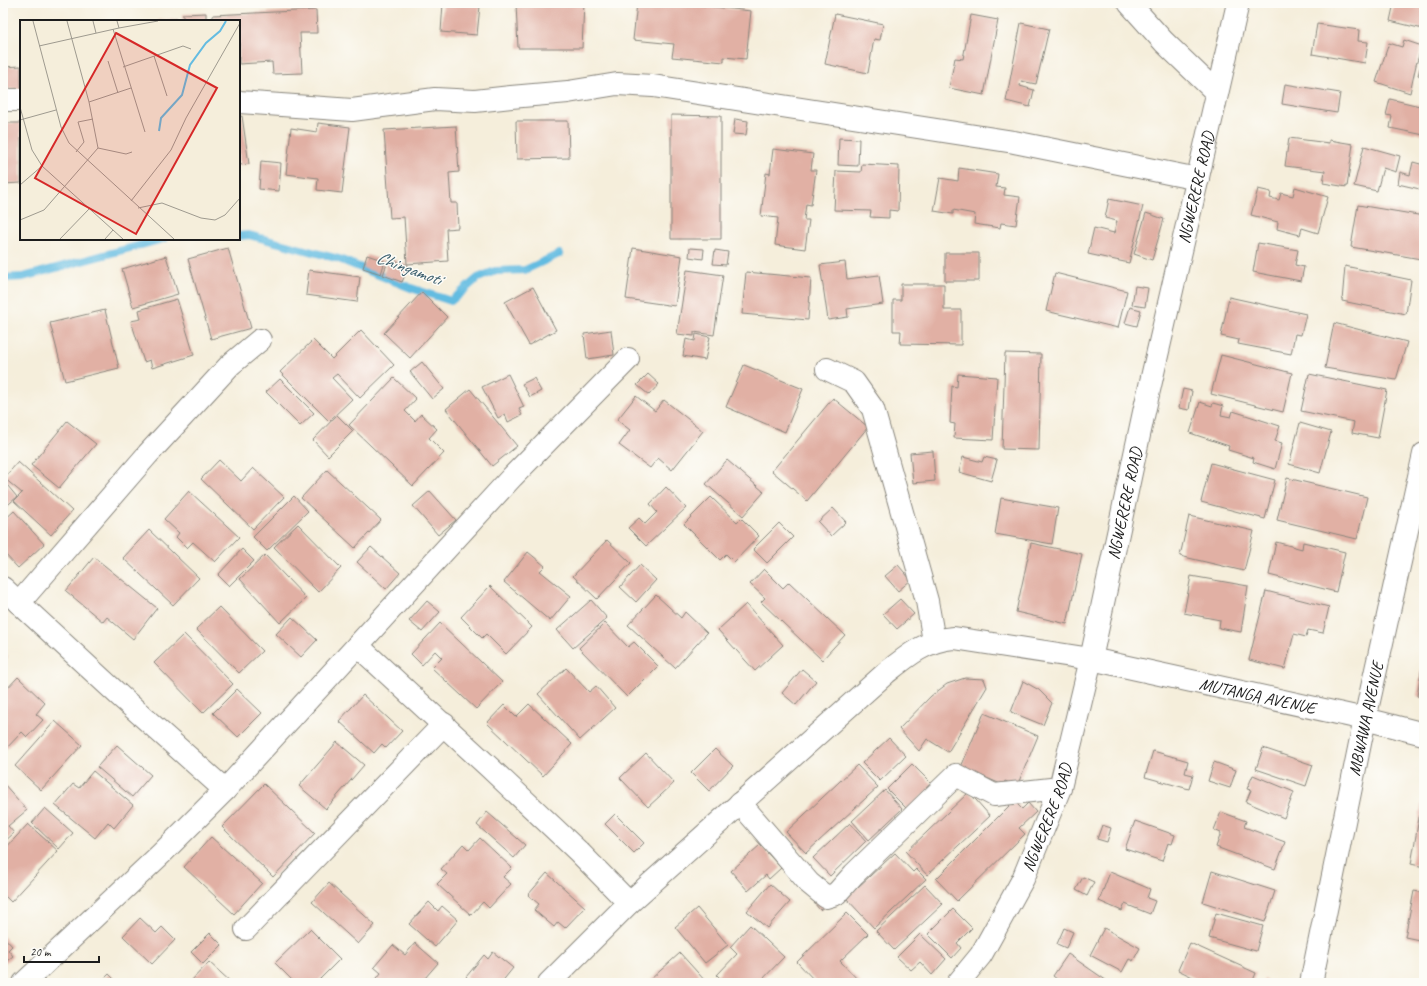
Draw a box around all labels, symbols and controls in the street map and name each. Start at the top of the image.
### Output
inset map [20,20,240,240]
street label: NGWERERE ROAD [1173,128,1220,245]
water label: Chingamoti [373,246,449,291]
street label: NGWERERE ROAD [1103,444,1148,561]
street label: MBWAWA AVENUE [1344,657,1389,777]
street label: MUTANGA AVENUE [1197,673,1319,719]
street label: NGWERERE ROAD [1017,760,1077,875]
scale bar [24,938,99,964]
text: 20 m [30,944,52,960]

